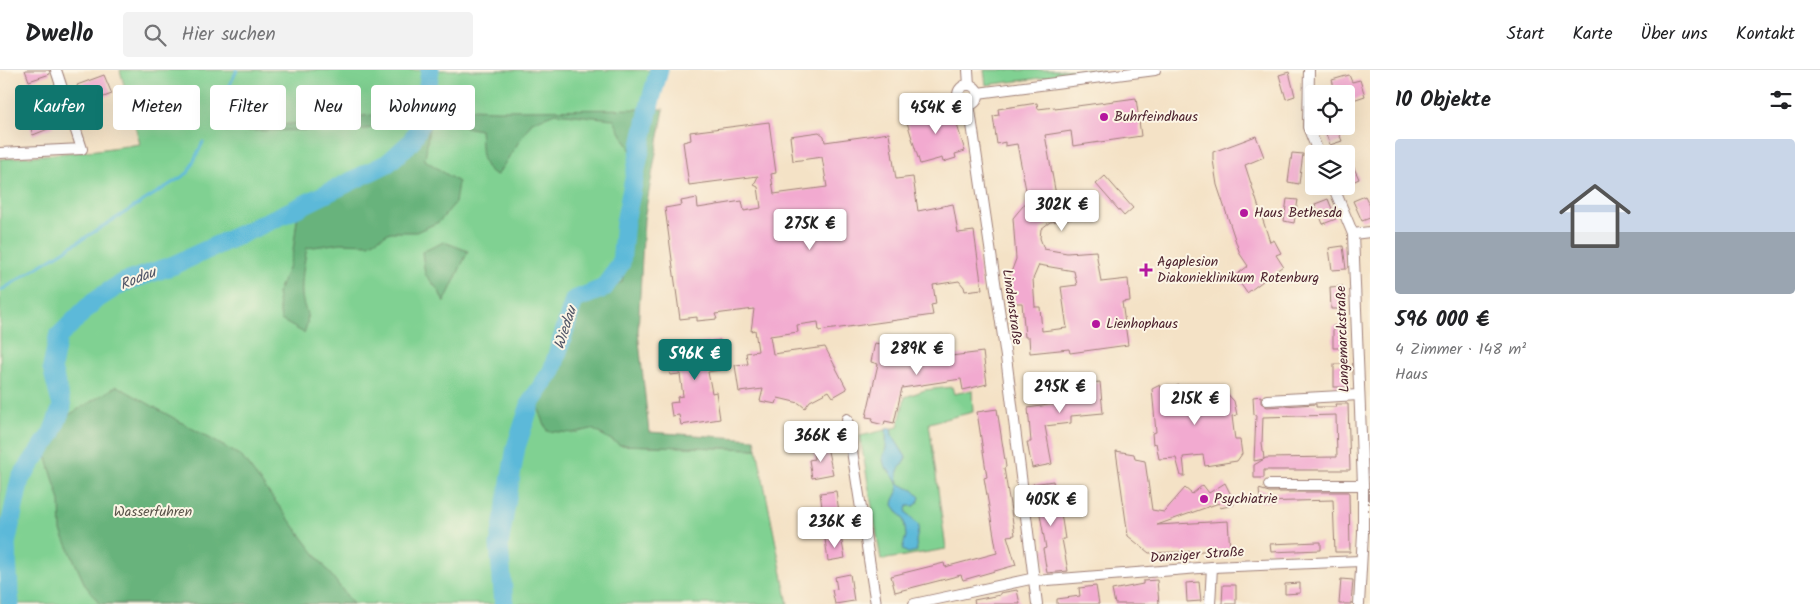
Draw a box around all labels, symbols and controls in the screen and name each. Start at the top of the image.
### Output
search box [123,12,473,57]
text: Dwello [25,15,93,54]
text: Hier suchen [181,20,276,50]
text: Start [1506,20,1544,49]
text: Karte [1572,20,1612,49]
text: Über uns [1640,20,1708,49]
text: Kontakt [1736,20,1795,49]
icon: search [141,21,169,49]
text: 10 Objekte [1395,84,1491,117]
chip: Kaufen [15,85,103,130]
chip: Mieten [113,85,200,130]
chip: Filter [210,85,286,130]
chip: Neu [296,85,361,130]
chip: Wohnung [371,85,475,130]
map controls [1305,85,1355,195]
button: locate [1305,85,1355,135]
icon: filters [1767,86,1795,114]
pin: 454K € [895,92,977,135]
text: 454K € [910,96,962,121]
place label: Buhrfeindhaus [1114,106,1198,128]
marker: Buhrfeindhaus [1098,111,1110,123]
button: layers [1305,145,1355,195]
icon: home [1550,171,1640,261]
pin: 302K € [1021,190,1103,232]
text: 302K € [1036,193,1088,218]
place label: Haus Bethesda [1254,202,1342,224]
marker: Haus Bethesda [1238,207,1250,219]
pin: 275K € [769,208,851,251]
text: 275K € [785,212,835,237]
place label: Agaplesion Diakonieklinikum Rotenburg [1157,251,1319,289]
water label: Rodau [116,260,161,297]
marker: Agaplesion Diakonieklinikum Rotenburg [1139,263,1153,277]
street label: Lindenstraße [996,268,1028,347]
street label: Langemarckstraße [1330,285,1356,393]
water label: Wiedau [548,302,585,353]
text: 596 000 € [1395,304,1489,337]
place label: Lienhophaus [1106,313,1178,335]
marker: Lienhophaus [1090,318,1102,330]
pin: 289K € [876,334,958,376]
text: 289K € [891,337,943,362]
text: 4 Zimmer · 148 m² [1395,337,1526,362]
pin: 596K € [654,338,736,381]
text: 596K € [670,342,720,367]
text: Haus [1395,362,1428,387]
pin: 295K € [1019,372,1101,414]
text: 295K € [1034,375,1086,400]
pin: 215K € [1154,384,1236,426]
text: 215K € [1171,387,1219,412]
pin: 366K € [780,420,862,463]
text: 366K € [795,424,847,449]
pin: 405K € [1010,484,1092,527]
text: 405K € [1026,488,1076,513]
place label: Psychiatrie [1214,488,1278,510]
marker: Psychiatrie [1198,493,1210,505]
park label: Wasserfuhren [114,501,192,523]
pin: 236K € [794,506,876,549]
text: 236K € [809,510,861,535]
street label: Danziger Straße [1149,541,1245,569]

